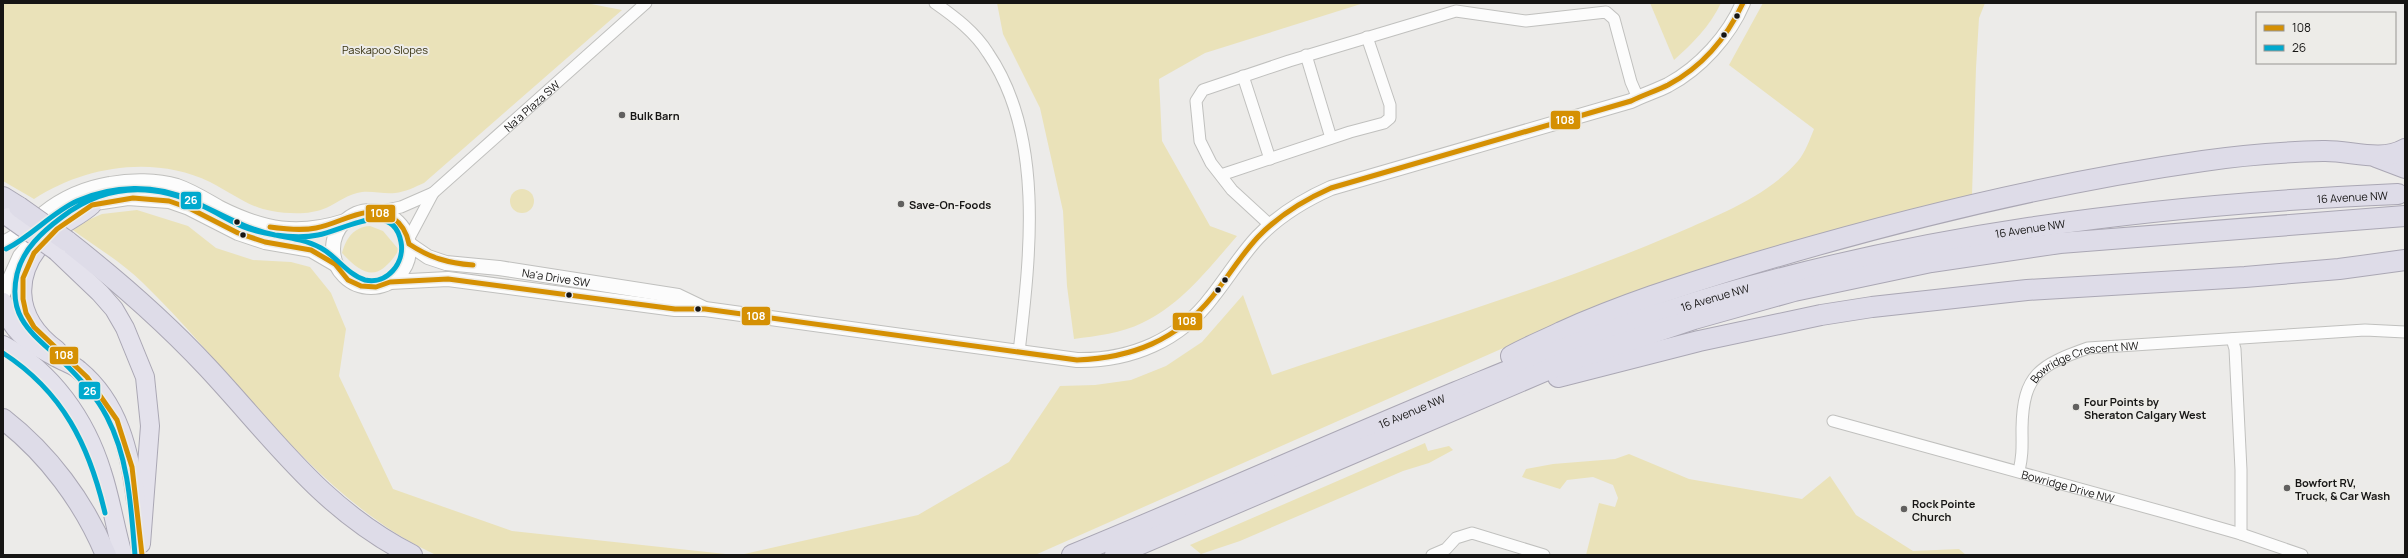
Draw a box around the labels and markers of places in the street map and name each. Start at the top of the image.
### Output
unlabelled marker [1732,11,1742,21]
unlabelled marker [1719,30,1729,40]
place label: Bulk Barn [630,108,680,123]
marker: Bulk Barn [617,110,627,120]
place label: Save-On-Foods [909,197,991,212]
marker: Save-On-Foods [896,199,906,209]
unlabelled marker [232,217,242,227]
unlabelled marker [238,230,248,240]
unlabelled marker [1220,275,1230,285]
unlabelled marker [1213,285,1223,295]
unlabelled marker [564,290,574,300]
unlabelled marker [693,304,703,314]
place label: Four Points by Sheraton Calgary West [2084,394,2207,422]
marker: Four Points by Sheraton Calgary West [2071,402,2081,412]
place label: Bowfort RV, Truck, & Car Wash [2295,475,2390,503]
marker: Bowfort RV, Truck, & Car Wash [2282,483,2292,493]
place label: Rock Pointe Church [1912,496,1976,524]
marker: Rock Pointe Church [1899,504,1909,514]

